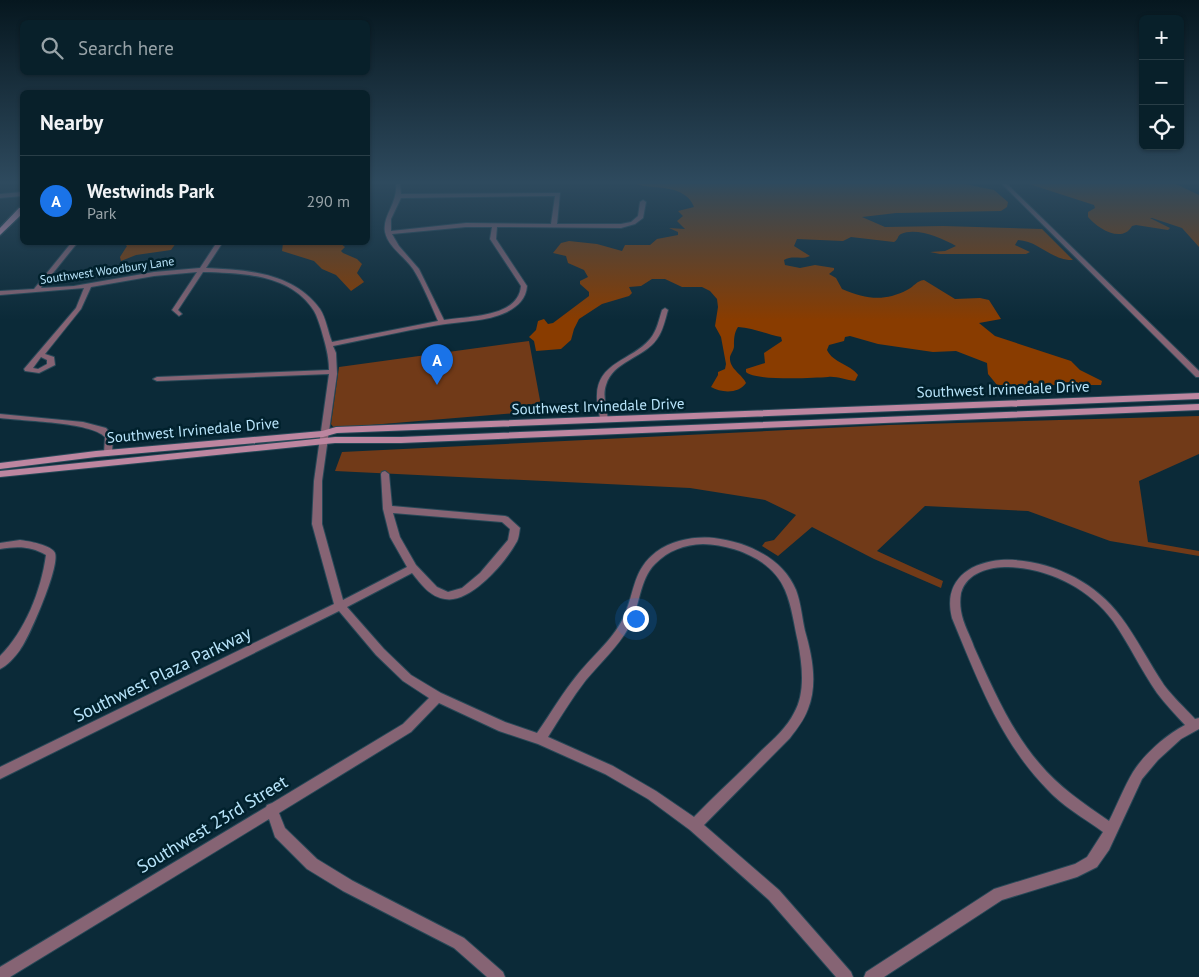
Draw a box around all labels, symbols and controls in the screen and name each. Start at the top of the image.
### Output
map controls [1139,15,1184,150]
button: + [1139,15,1184,60]
search box [20,20,370,75]
icon: search [38,34,66,62]
text: Search here [78,36,174,60]
button: − [1139,60,1184,105]
button: locate [1139,105,1184,150]
text: Nearby [40,109,103,136]
text: Westwinds Park [87,179,214,203]
text: A [51,191,61,211]
text: 290 m [307,191,350,211]
text: Park [87,203,116,223]
street label: Southwest Woodbury Lane [39,253,175,287]
pin: A [421,344,453,385]
street label: Southwest Irvinedale Drive [916,376,1090,402]
street label: Southwest Irvinedale Drive [511,393,685,419]
street label: Southwest Irvinedale Drive [106,413,280,447]
your location [623,606,649,632]
street label: Southwest Plaza Parkway [69,621,255,727]
street label: Southwest 23rd Street [132,770,292,878]

